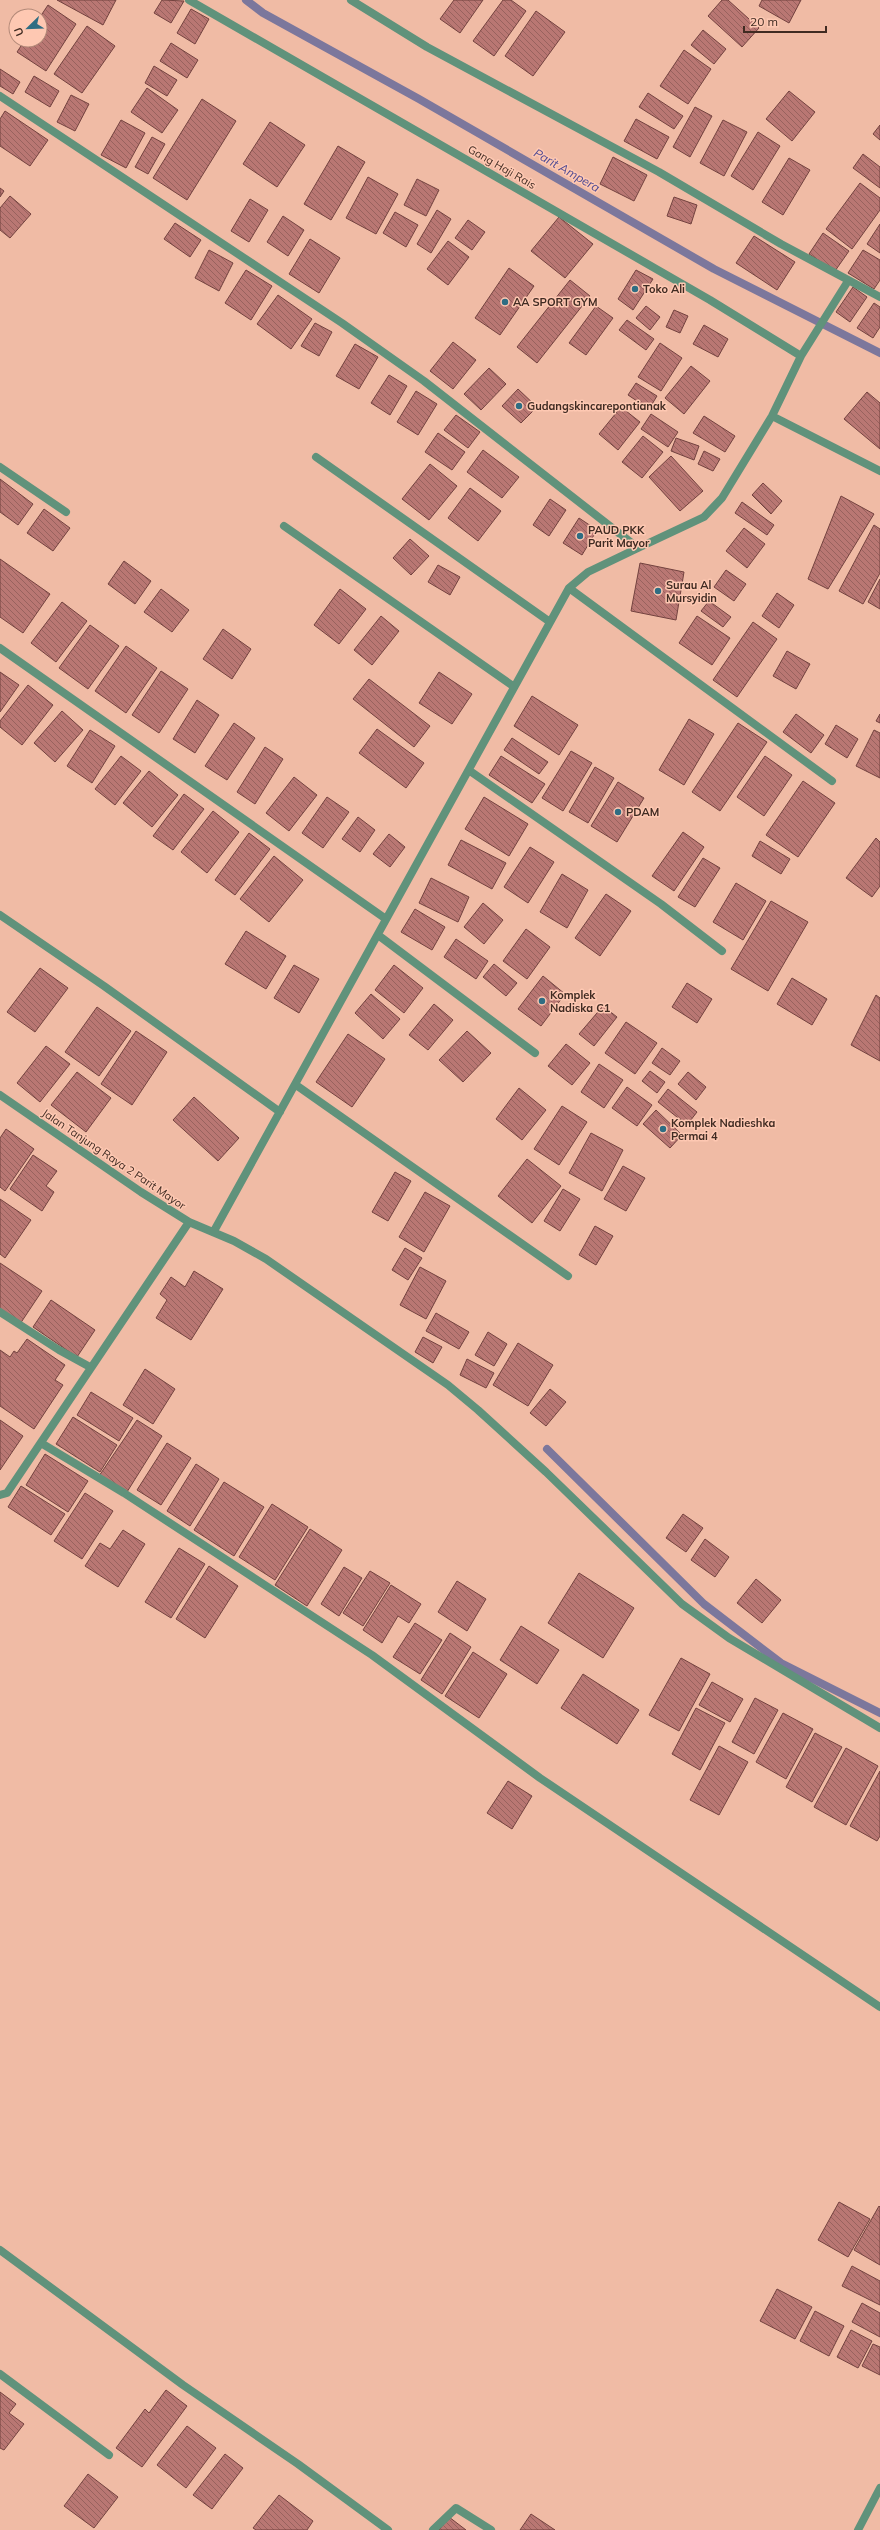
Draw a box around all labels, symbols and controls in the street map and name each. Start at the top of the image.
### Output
north arrow [8,8,48,48]
scale bar [744,8,826,34]
text: 20 m [750,14,778,29]
text: U [11,25,27,38]
street label: Gang Haji Rais [466,142,538,192]
water label: Parit Ampera [531,145,603,195]
place label: Toko Ali [643,282,685,296]
marker: Toko Ali [630,284,640,294]
place label: AA SPORT GYM [513,295,598,309]
marker: AA SPORT GYM [500,297,510,307]
place label: Gudangskincarepontianak [527,399,667,413]
marker: Gudangskincarepontianak [514,401,524,411]
place label: PAUD PKK Parit Mayor [588,523,650,550]
marker: PAUD PKK Parit Mayor [575,531,585,541]
place label: Surau Al Mursyidin [666,578,717,605]
marker: Surau Al Mursyidin [653,586,663,596]
place label: PDAM [626,805,659,819]
marker: PDAM [613,807,623,817]
place label: Komplek Nadiska C1 [550,988,611,1015]
marker: Komplek Nadiska C1 [537,996,547,1006]
street label: Jalan Tanjung Raya 2 Parit Mayor [40,1106,188,1212]
place label: Komplek Nadieshka Permai 4 [671,1116,775,1143]
marker: Komplek Nadieshka Permai 4 [658,1124,668,1134]

